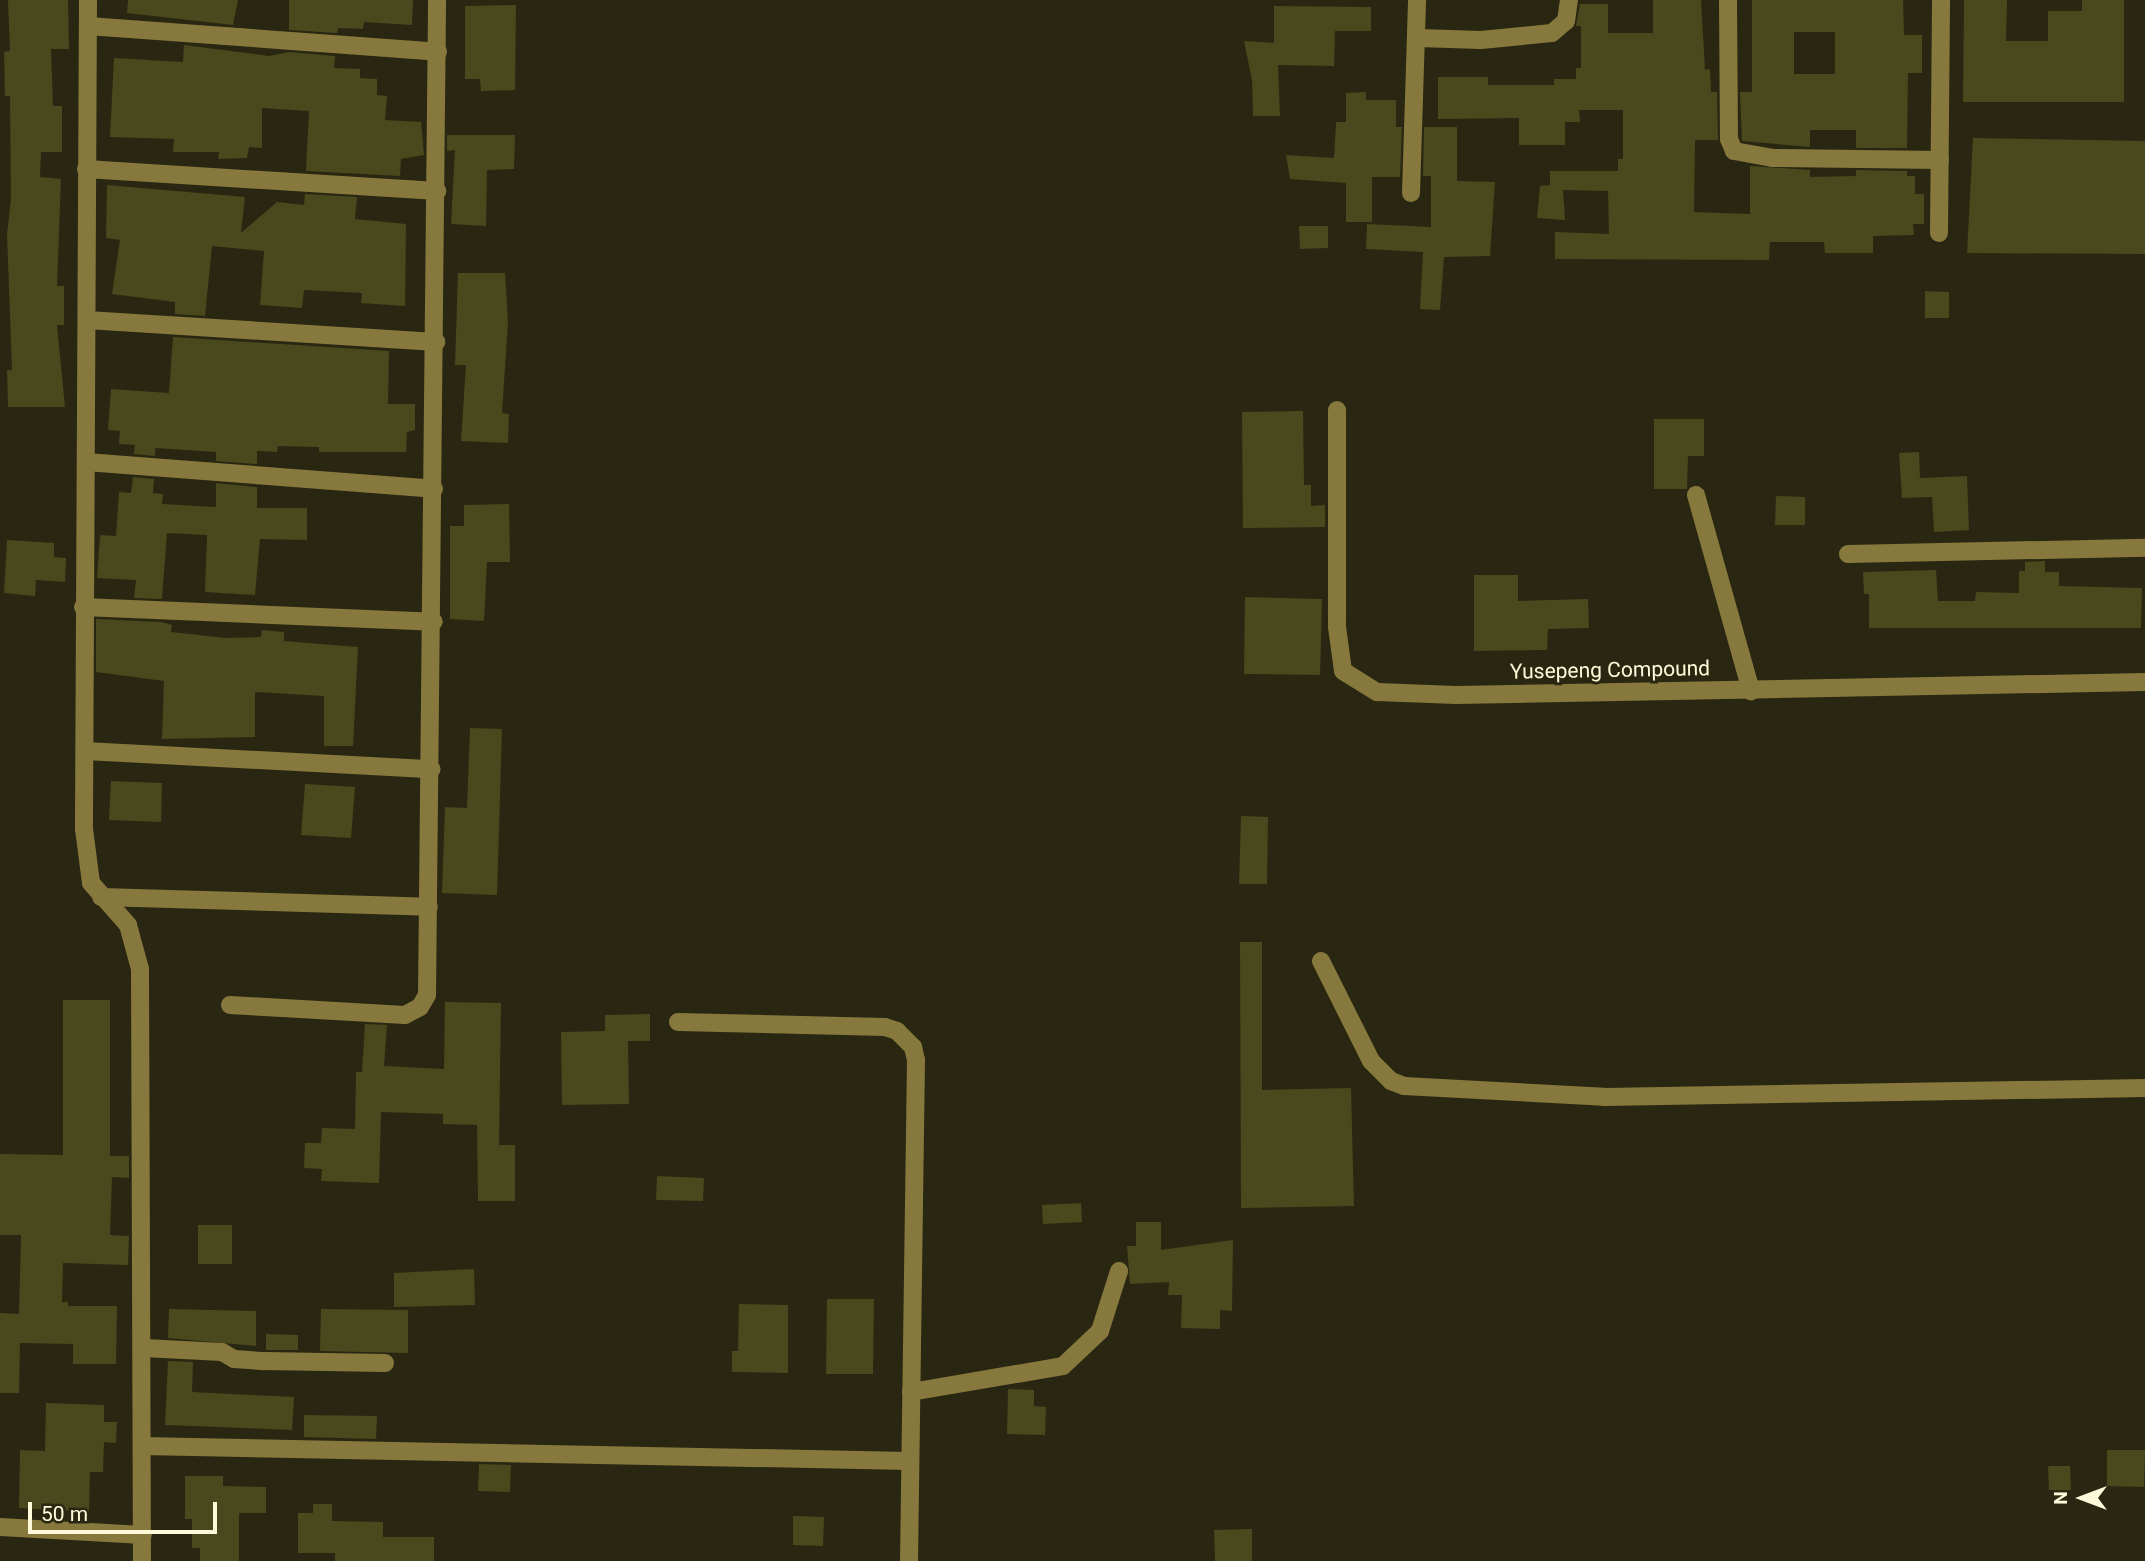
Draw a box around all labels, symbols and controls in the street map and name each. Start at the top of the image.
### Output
street label: Yusepeng Compound [1510,656,1710,684]
north arrow [2047,1463,2117,1533]
scale bar [32,1488,220,1532]
text: N [2049,1491,2072,1505]
text: 50 m [41,1502,88,1526]

